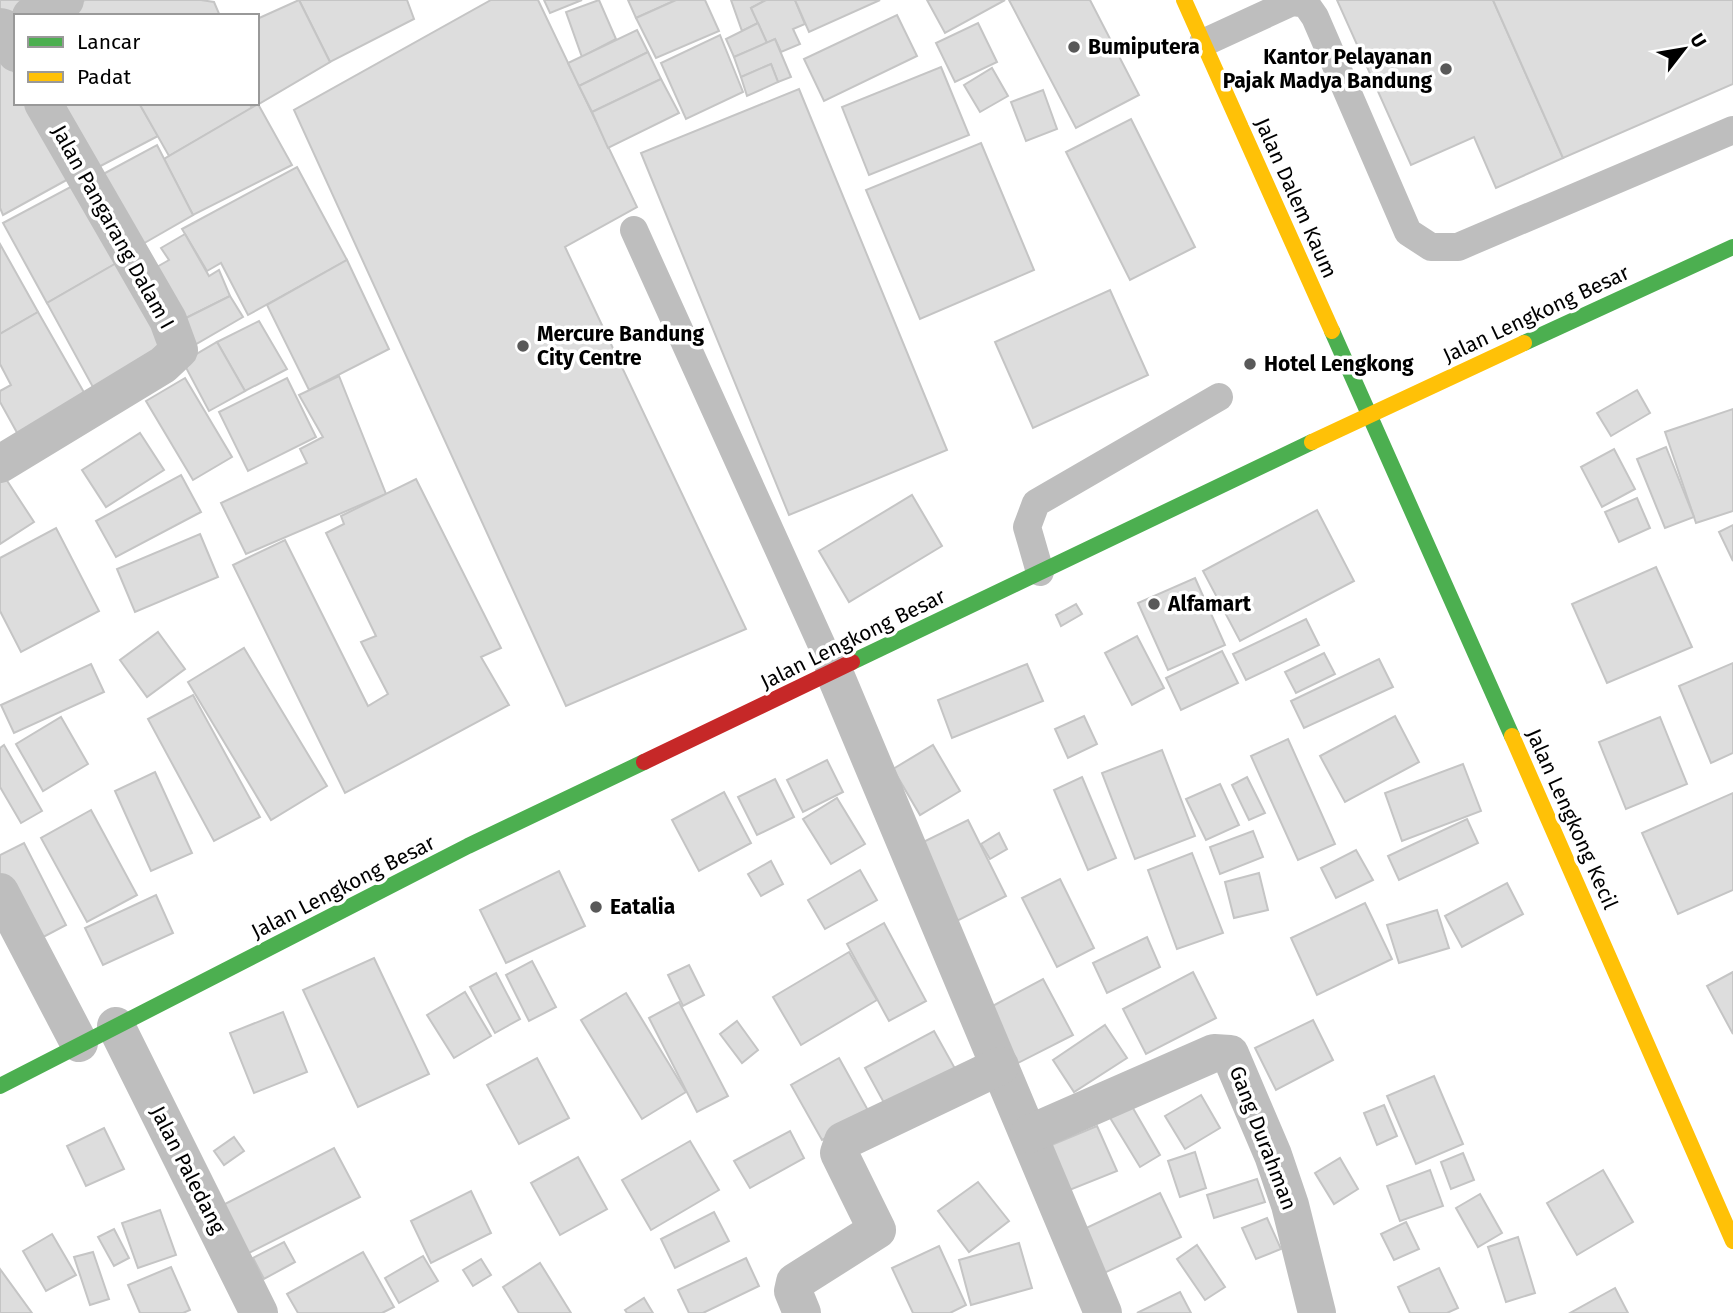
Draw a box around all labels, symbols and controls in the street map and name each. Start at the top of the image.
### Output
legend [14,14,259,105]
north arrow [1649,14,1719,84]
text: Lancar [77,29,140,55]
text: U [1685,29,1711,52]
place label: Bumiputera [1088,34,1200,60]
marker: Bumiputera [1066,39,1082,55]
place label: Kantor Pelayanan Pajak Madya Bandung [1223,44,1432,94]
marker: Kantor Pelayanan Pajak Madya Bandung [1438,61,1454,77]
text: Padat [77,64,131,90]
street label: Jalan Dalem Kaum [1249,114,1343,282]
street label: Jalan Pangarang Dalam I [46,121,180,333]
street label: Jalan Lengkong Besar [1439,259,1633,369]
place label: Mercure Bandung City Centre [537,321,704,371]
marker: Mercure Bandung City Centre [515,338,531,354]
place label: Hotel Lengkong [1264,351,1414,377]
marker: Hotel Lengkong [1242,356,1258,372]
street label: Jalan Lengkong Besar [756,583,950,695]
place label: Alfamart [1167,591,1252,617]
marker: Alfamart [1146,596,1162,612]
street label: Jalan Lengkong Kecil [1521,725,1623,913]
street label: Jalan Lengkong Besar [247,829,439,945]
place label: Eatalia [610,894,675,920]
marker: Eatalia [588,899,604,915]
street label: Gang Durahman [1224,1062,1302,1214]
street label: Jalan Paledang [145,1102,231,1238]

